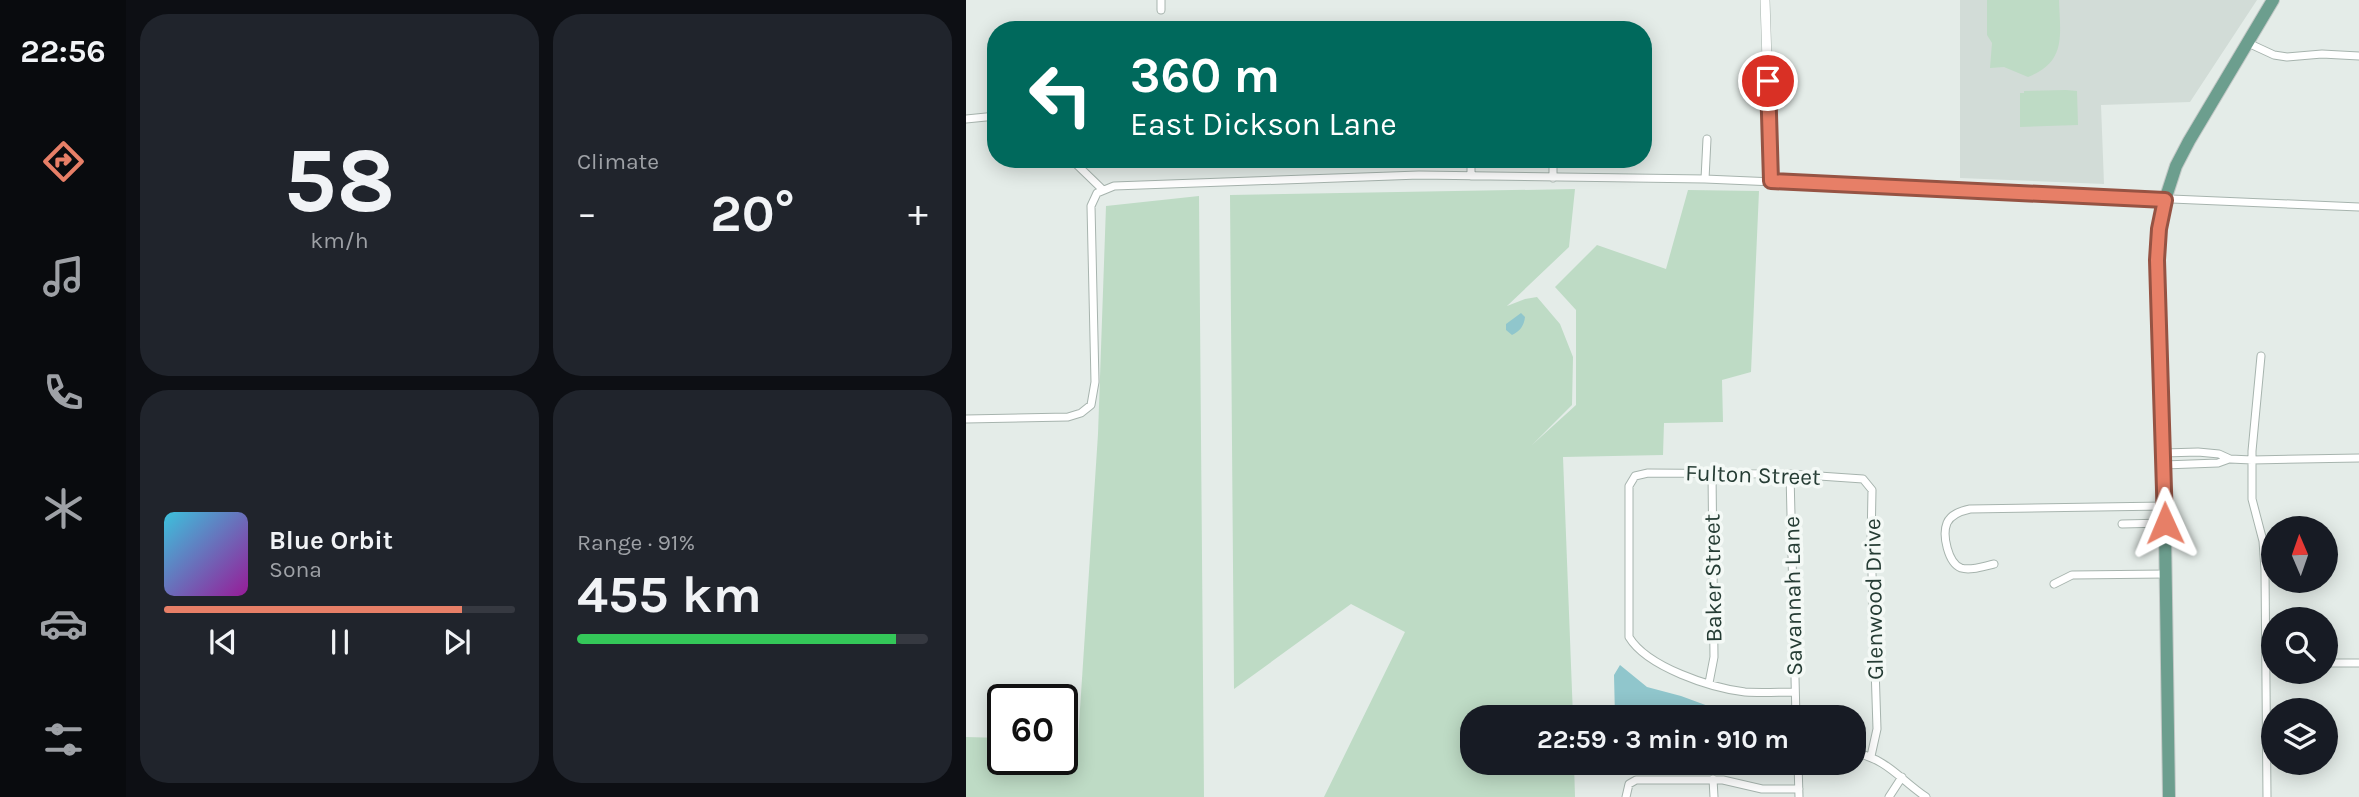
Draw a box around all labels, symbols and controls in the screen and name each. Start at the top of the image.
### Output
text: 22:56 [20,33,106,70]
text: 360 m [1130,47,1280,104]
icon: left [1015,49,1106,140]
pin [1738,51,1798,111]
icon: arrive [1749,62,1787,100]
text: East Dickson Lane [1130,106,1397,143]
text: 58 [284,128,395,234]
icon: directions [39,137,88,186]
text: Climate [577,148,659,175]
text: 20° [710,183,795,244]
text: − [577,191,597,236]
text: + [908,191,928,236]
text: km/h [310,227,369,254]
icon: music [39,252,88,301]
icon: phone [39,368,88,417]
street label: Fulton Street [1685,459,1822,491]
icon: climate [39,484,88,533]
position arrow [2128,486,2202,560]
street label: Baker Street [1698,513,1728,643]
street label: Savannah Lane [1778,516,1808,676]
north arrow [2261,516,2338,593]
map controls [2261,516,2338,775]
street label: Glenwood Drive [1859,518,1889,680]
text: Blue Orbit [269,525,393,556]
text: Range · 91% [577,529,695,556]
text: Sona [269,556,322,583]
text: 455 km [577,564,762,625]
icon: car [39,599,88,648]
button: search [2261,607,2338,684]
icon: previous [204,623,242,661]
icon: pause [321,623,359,661]
icon: next [438,623,476,661]
speed limit sign: 60 [987,684,1078,775]
button: layers [2261,698,2338,775]
icon: filters [39,715,88,764]
text: 22:59 · 3 min · 910 m [1537,724,1789,755]

